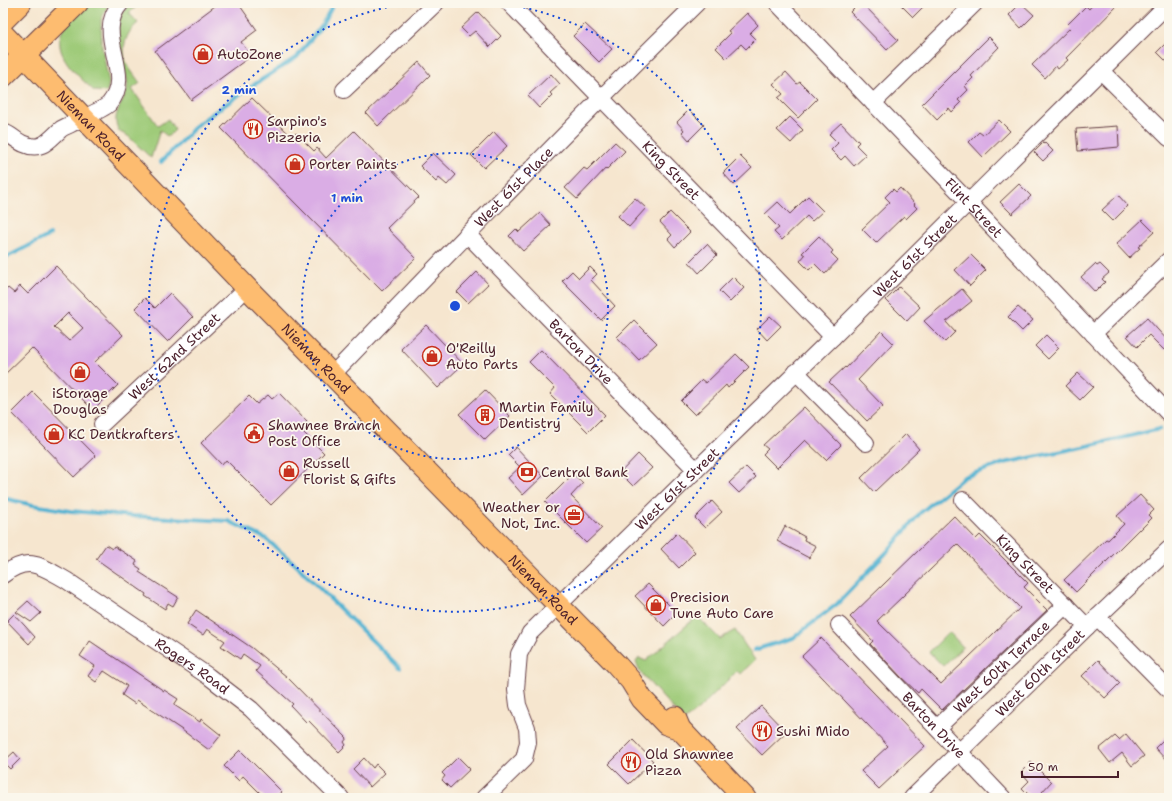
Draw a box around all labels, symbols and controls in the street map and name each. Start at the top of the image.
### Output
shop icon: AutoZone [192,43,214,65]
place label: AutoZone [217,45,282,63]
text: 2 min [222,82,257,98]
street label: Nieman Road [53,86,129,165]
place label: Sarpino's Pizzeria [267,112,327,146]
restaurant icon: Sarpino's Pizzeria [242,118,264,140]
street label: King Street [638,137,704,204]
street label: West 61st Place [470,143,557,231]
shop icon: Porter Paints [284,153,306,175]
place label: Porter Paints [309,155,397,173]
street label: Flint Street [941,174,1007,242]
text: 1 min [331,190,363,206]
street label: West 61st Street [869,210,961,301]
centre of rings [448,299,462,313]
street label: West 62nd Street [124,309,224,404]
street label: Barton Drive [545,315,617,388]
street label: Nieman Road [278,320,355,398]
place label: O'Reilly Auto Parts [446,339,518,373]
shop icon: O'Reilly Auto Parts [421,345,443,367]
shop icon: iStorage Douglas [69,361,91,383]
place label: iStorage Douglas [52,384,108,418]
place label: Martin Family Dentistry [499,398,594,432]
building icon: Martin Family Dentistry [474,404,496,426]
place label: Shawnee Branch Post Office [268,416,380,450]
public building icon: Shawnee Branch Post Office [243,422,265,444]
shop icon: KC Dentkrafters [43,423,65,445]
place label: KC Dentkrafters [68,425,174,443]
street label: West 61st Street [631,443,723,534]
place label: Russell Florist & Gifts [303,454,396,488]
shop icon: Russell Florist & Gifts [278,460,300,482]
bank icon: Central Bank [516,461,538,483]
place label: Central Bank [541,463,628,481]
place label: Weather or Not, Inc. [482,498,560,532]
office icon: Weather or Not, Inc. [563,504,585,526]
street label: King Street [992,530,1058,597]
street label: Nieman Road [505,551,582,629]
place label: Precision Tune Auto Care [670,588,774,622]
shop icon: Precision Tune Auto Care [645,594,667,616]
street label: West 60th Terrace [949,616,1054,717]
street label: West 60th Street [991,625,1089,721]
street label: Rogers Road [151,634,233,698]
street label: Barton Drive [898,688,970,762]
restaurant icon: Sushi Mido [751,720,773,742]
place label: Sushi Mido [776,722,850,740]
place label: Old Shawnee Pizza [645,745,734,779]
restaurant icon: Old Shawnee Pizza [620,751,642,773]
scale bar [1022,753,1118,779]
text: 50 m [1028,759,1058,775]

